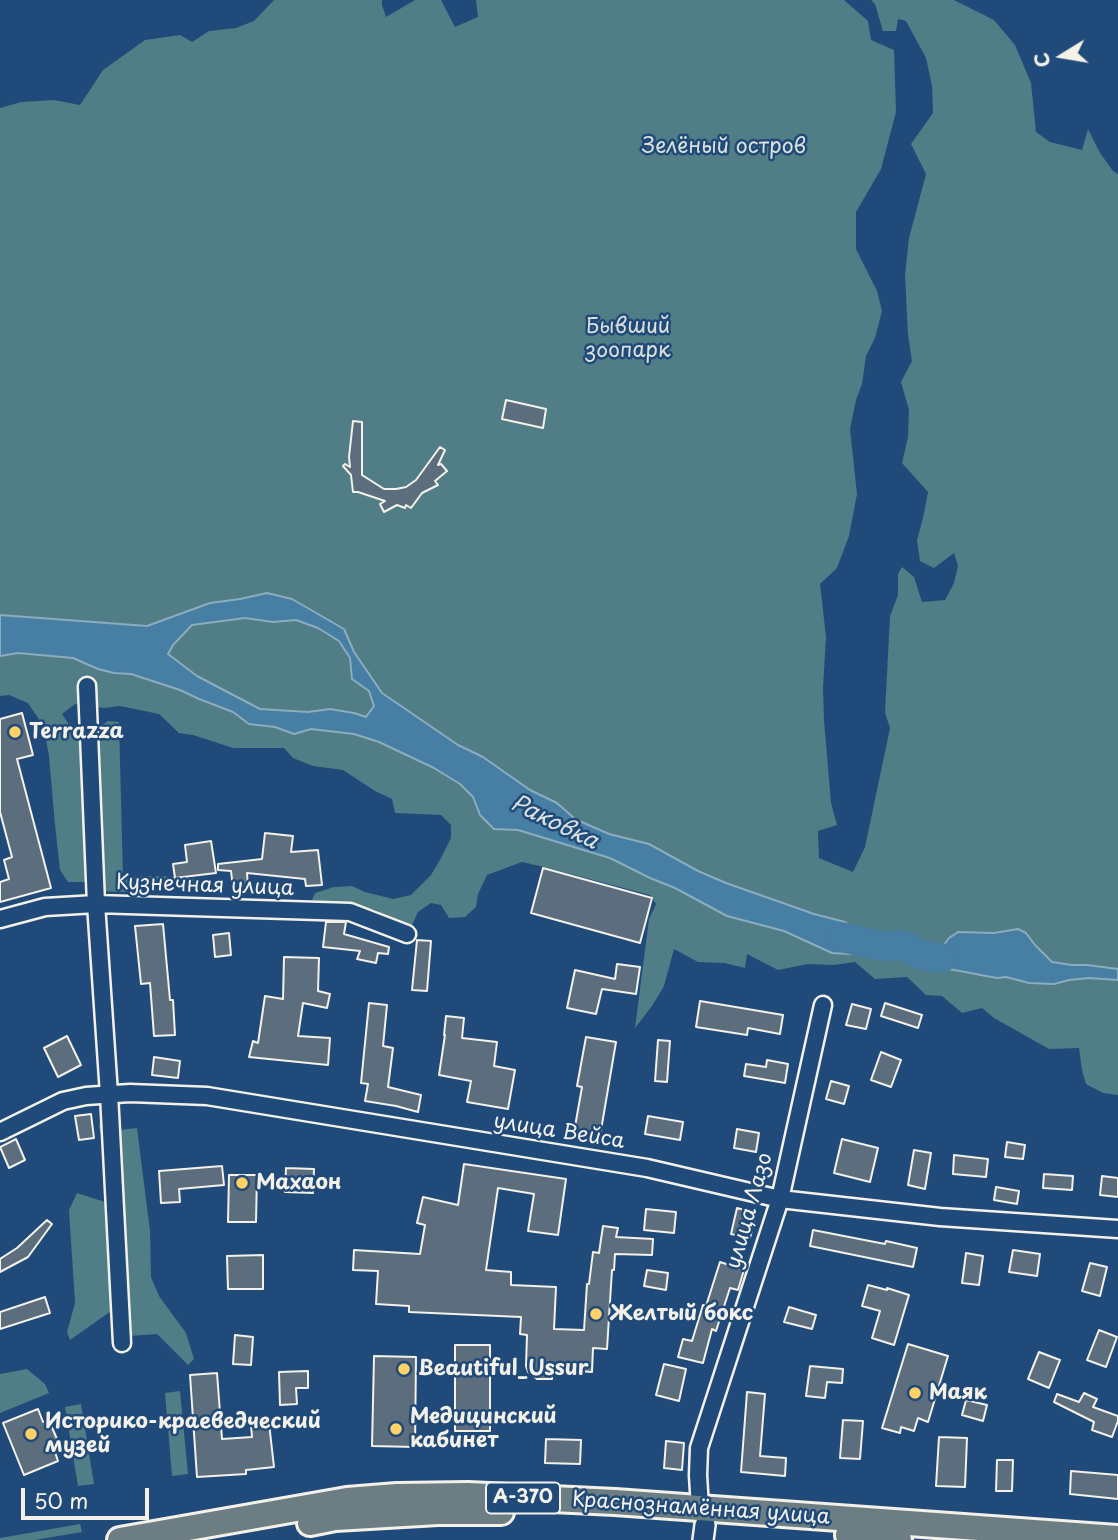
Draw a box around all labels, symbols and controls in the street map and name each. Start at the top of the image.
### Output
north arrow [1027,21,1097,91]
text: С [1026,50,1056,70]
park label: Зелёный остров [642,134,806,160]
park label: Бывший зоопарк [586,314,670,364]
place label: Terrazza [29,719,124,745]
marker: Terrazza [7,724,23,740]
water label: Раковка [506,790,602,856]
street label: Кузнечная улица [116,870,294,902]
street label: улица Вейса [492,1109,626,1155]
street label: улица Лазо [721,1150,779,1272]
place label: Махаон [256,1170,342,1196]
marker: Махаон [234,1175,250,1191]
place label: Желтый бокс [610,1301,753,1327]
marker: Желтый бокс [588,1306,604,1322]
place label: Beautiful_Ussur [418,1356,589,1382]
marker: Beautiful_Ussur [396,1361,412,1377]
place label: Маяк [929,1380,987,1406]
marker: Маяк [907,1385,923,1401]
place label: Медицинский кабинет [410,1404,557,1454]
place label: Историко-краеведческий музей [45,1409,321,1459]
marker: Медицинский кабинет [388,1421,404,1437]
marker: Историко-краеведческий музей [23,1426,39,1442]
scale bar [24,1474,152,1518]
road number: А-370 [486,1482,560,1514]
text: 50 m [34,1484,88,1516]
street label: Краснознамённая улица [571,1487,831,1531]

